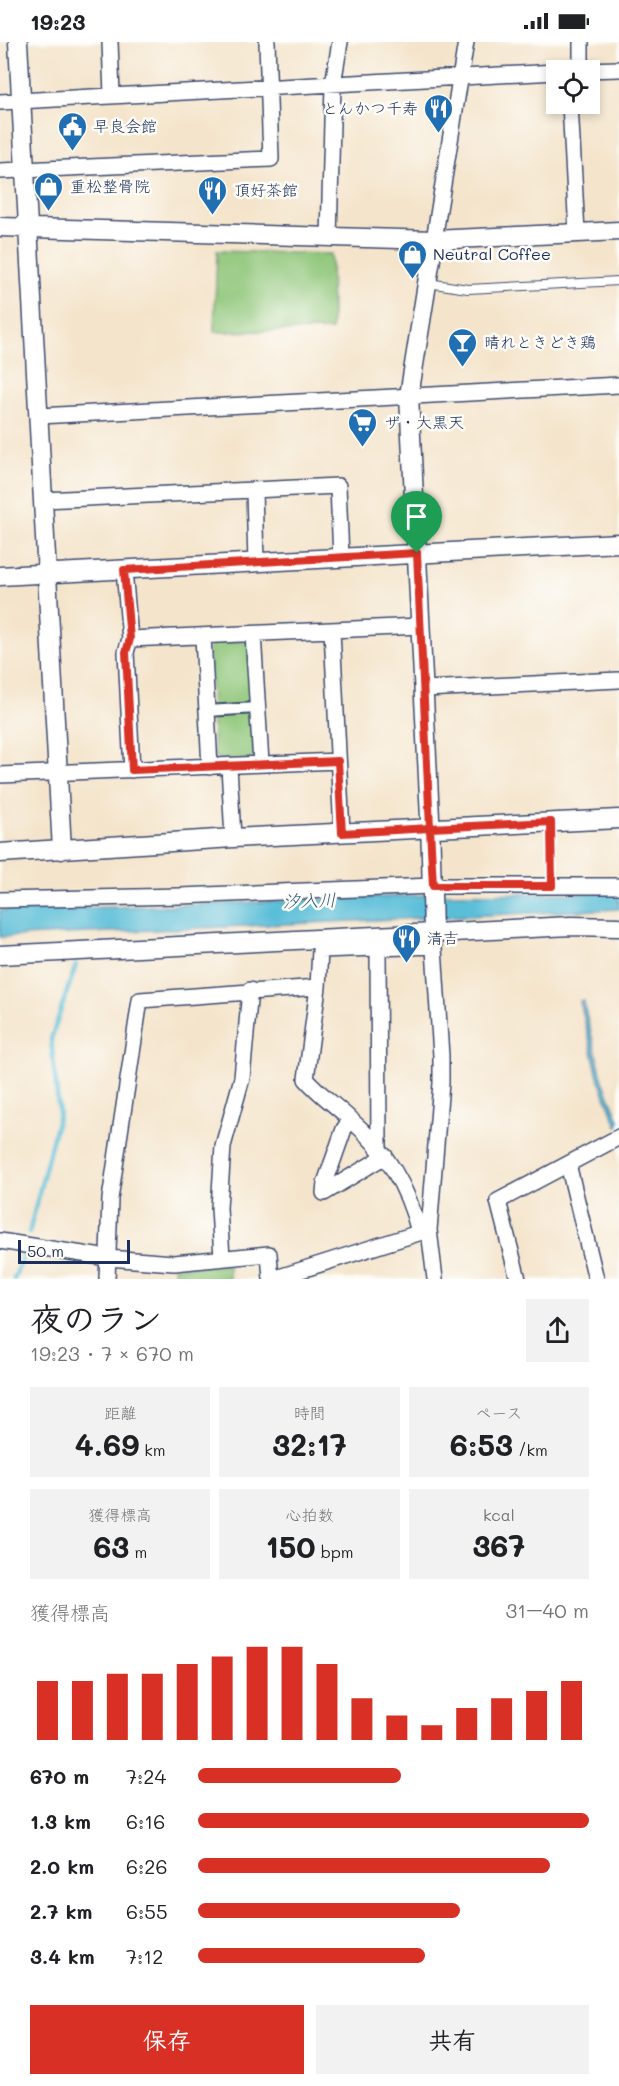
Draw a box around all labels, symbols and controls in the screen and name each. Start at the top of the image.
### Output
text: 19:23 [30,7,85,36]
map controls [546,60,600,114]
button: locate [546,60,600,114]
restaurant icon: とんかつ千寿 [423,92,455,134]
place label: とんかつ千寿 [322,97,418,118]
public building icon: 早良会館 [56,110,88,152]
place label: 早良会館 [93,115,157,136]
shop icon: 重松整骨院 [33,170,65,212]
restaurant icon: 頂好茶館 [197,174,229,216]
place label: 重松整骨院 [70,175,150,196]
place label: 頂好茶館 [234,179,298,200]
shop icon: Neutral Coffee [396,238,428,280]
place label: Neutral Coffee [433,243,551,264]
bar icon: 晴れときどき鶏 [447,326,479,368]
place label: 晴れときどき鶏 [484,331,596,352]
supermarket icon: ザ・大黒天 [347,406,379,448]
place label: ザ・大黒天 [384,411,464,432]
pin [391,491,442,553]
icon: arrive [400,500,433,533]
water label: 汐入川 [282,887,336,913]
restaurant icon: 清吉 [390,922,422,964]
place label: 清吉 [427,927,459,948]
scale bar [18,1237,130,1264]
text: 50 m [27,1240,64,1261]
text: 夜のラン [30,1296,162,1339]
button: share [526,1299,589,1362]
text: 19:23 · 7 × 670 m [30,1340,194,1366]
text: 距離 [104,1402,136,1423]
text: 時間 [293,1402,326,1423]
text: ペース [475,1402,522,1423]
text: 4.69 [75,1424,139,1464]
text: 32:17 [272,1424,347,1464]
text: 6:53 [450,1424,513,1464]
text: km [139,1439,166,1460]
text: /km [513,1439,548,1460]
text: 獲得標高 [88,1504,152,1525]
text: 心拍数 [285,1504,334,1525]
text: kcal [483,1504,515,1525]
text: 367 [472,1525,525,1565]
text: 63 [93,1526,129,1566]
text: 150 [265,1526,316,1566]
text: m [129,1541,147,1562]
text: bpm [316,1541,354,1562]
text: 31–40 m [506,1597,589,1623]
text: 獲得標高 [30,1599,110,1625]
text: 670 m [30,1763,89,1789]
text: 7:24 [126,1763,166,1789]
text: 1.3 km [30,1808,91,1834]
text: 6:16 [126,1808,165,1834]
text: 2.0 km [30,1853,94,1879]
text: 6:26 [126,1853,168,1879]
text: 2.7 km [30,1898,92,1924]
text: 6:55 [126,1898,168,1924]
text: 3.4 km [30,1943,95,1969]
text: 7:12 [126,1943,163,1969]
button: 保存 [30,2005,304,2074]
button: 共有 [316,2005,589,2074]

